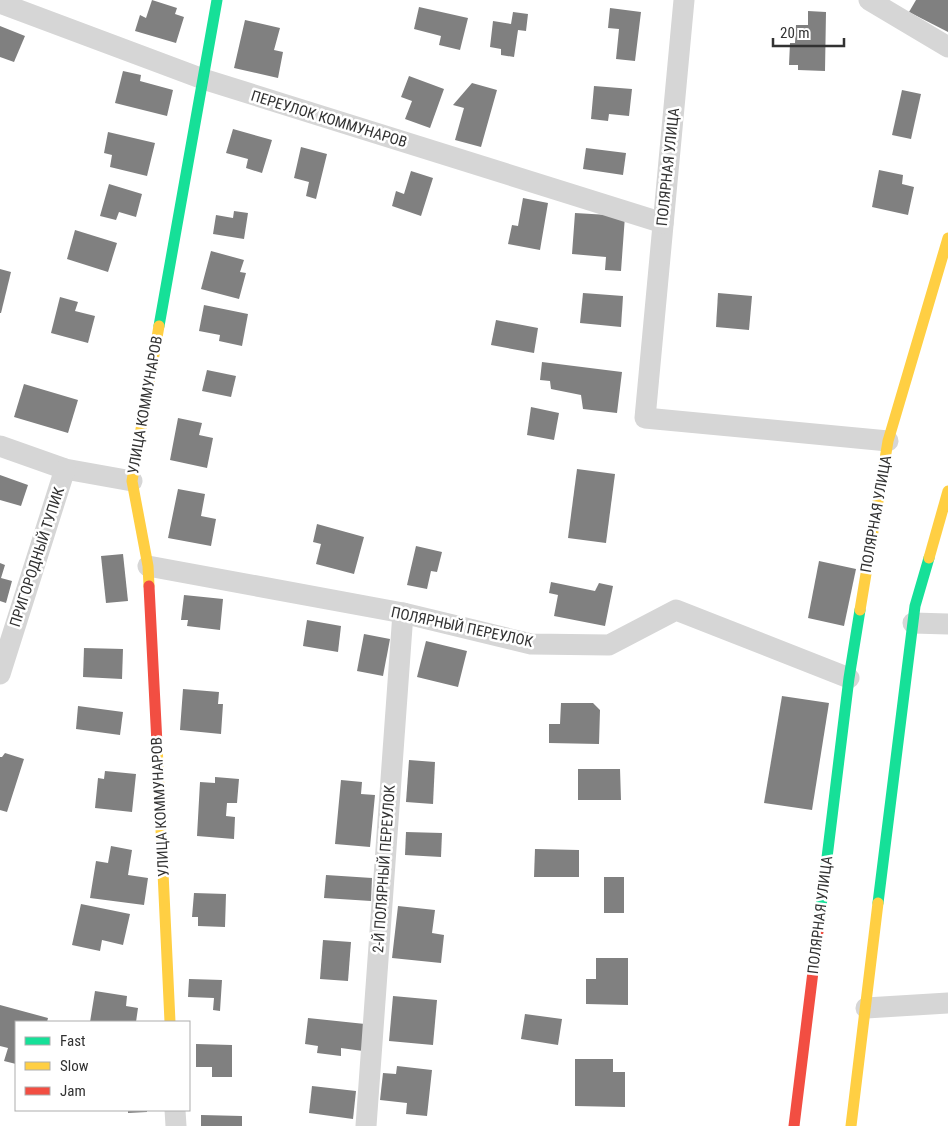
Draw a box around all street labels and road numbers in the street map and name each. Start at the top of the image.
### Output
street label: ПЕРЕУЛОК КОММУНАРОВ [249,87,409,151]
street label: ПОЛЯРНАЯ УЛИЦА [653,107,683,227]
street label: УЛИЦА КОММУНАРОВ [124,335,166,475]
street label: ПОЛЯРНАЯ УЛИЦА [857,454,895,574]
street label: ПРИГОРОДНЫЙ ТУПИК [6,484,68,629]
street label: ПОЛЯРНЫЙ ПЕРЕУЛОК [389,603,535,651]
street label: УЛИЦА КОММУНАРОВ [147,737,173,877]
street label: 2-Й ПОЛЯРНЫЙ ПЕРЕУЛОК [369,784,399,954]
street label: ПОЛЯРНАЯ УЛИЦА [804,855,836,975]

